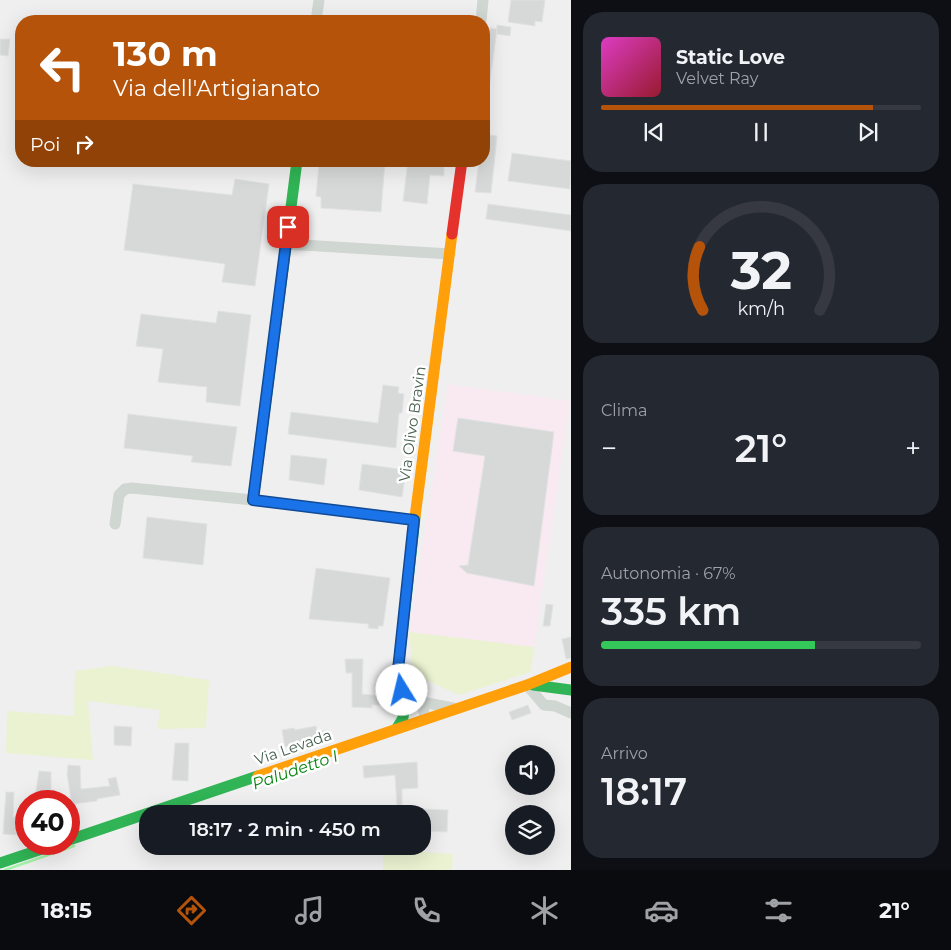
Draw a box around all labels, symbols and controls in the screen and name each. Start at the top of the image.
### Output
text: 130 m [113,32,218,75]
icon: left [30,35,95,100]
text: Static Love [676,46,785,69]
text: Velvet Ray [676,69,758,88]
text: Via dell'Artigianato [113,75,320,102]
icon: previous [640,118,668,146]
icon: pause [747,118,775,146]
icon: next [854,118,882,146]
icon: right [70,130,98,158]
text: Poi [30,133,60,156]
pin [267,206,309,248]
icon: arrive [274,213,302,241]
text: 32 [729,239,792,302]
text: km/h [737,298,785,319]
street label: Via Olivo Bravin [394,365,430,483]
text: Clima [601,401,647,420]
text: 21° [735,425,787,472]
text: − [601,431,617,465]
text: + [905,431,921,465]
text: Autonomia · 67% [601,564,736,583]
text: 335 km [601,588,741,635]
position arrow [375,663,427,715]
street label: Via Levada [252,725,334,769]
text: Arrivo [601,744,648,763]
map controls [505,745,555,855]
button: sound [505,745,555,795]
water label: Paludetto I [250,746,340,794]
text: 18:17 [601,768,687,815]
speed limit sign: 40 [15,790,80,855]
button: layers [505,805,555,855]
text: 18:17 · 2 min · 450 m [189,818,381,841]
icon: directions [174,893,209,928]
icon: music [292,893,327,928]
icon: phone [409,893,444,928]
icon: climate [527,893,562,928]
icon: car [644,893,679,928]
icon: filters [761,893,796,928]
text: 18:15 [41,897,92,924]
text: 21° [879,897,910,924]

